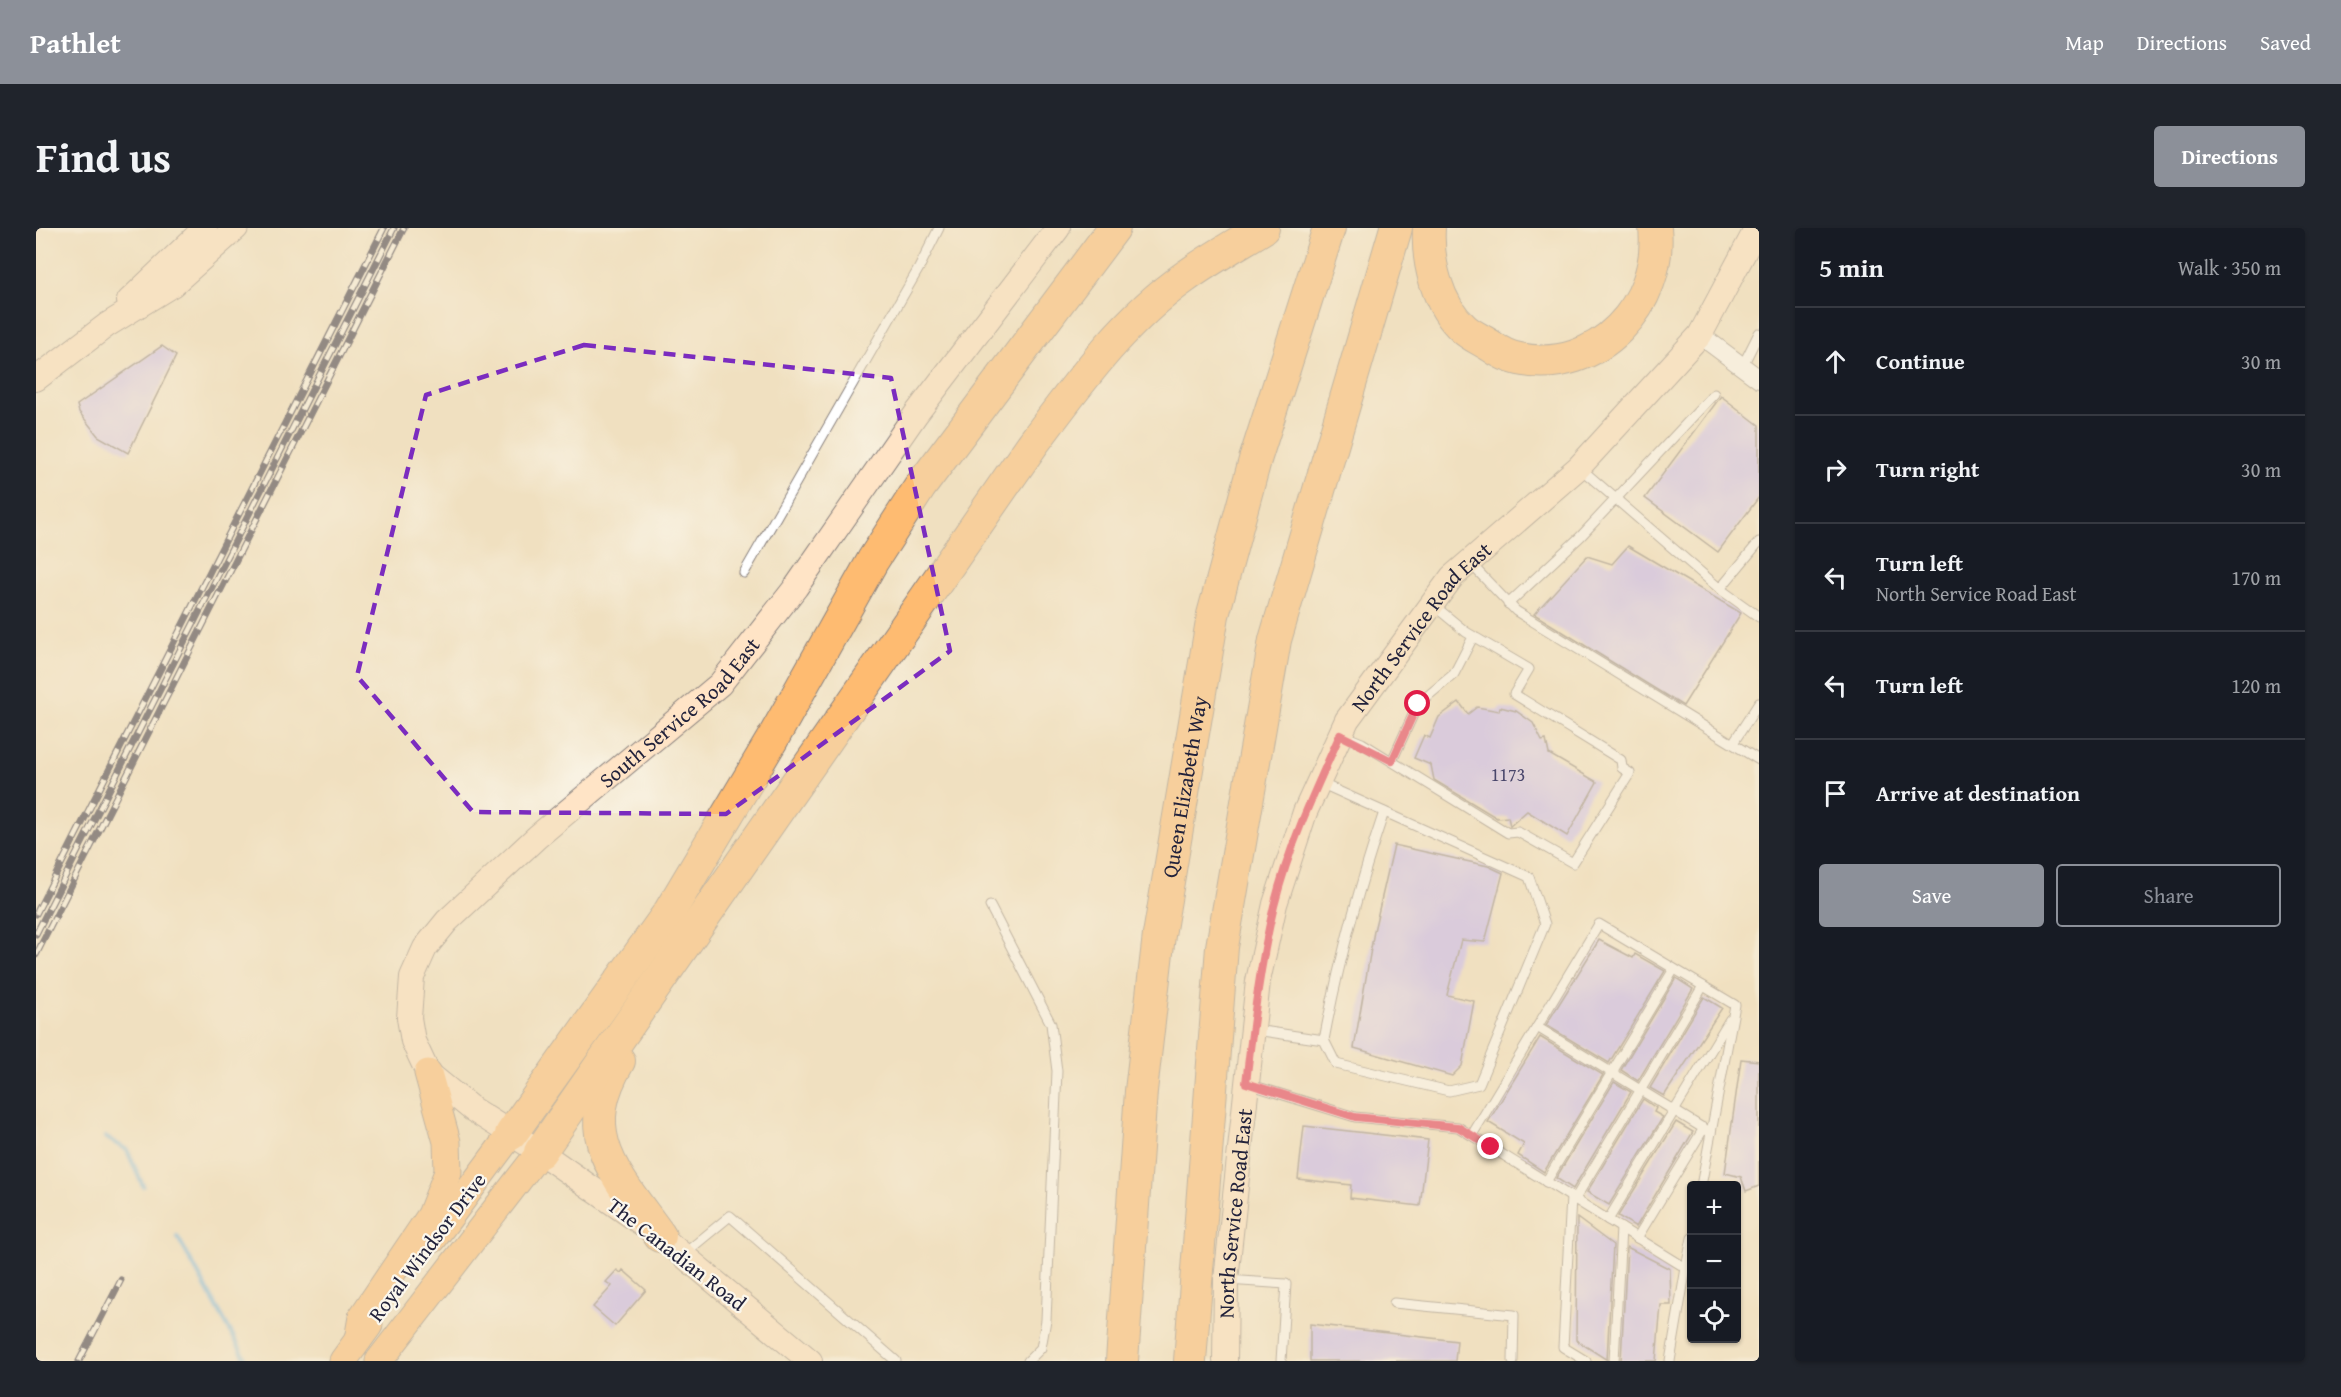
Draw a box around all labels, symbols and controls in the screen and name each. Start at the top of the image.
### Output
text: Pathlet [30,22,121,63]
text: Map [2065,27,2104,58]
text: Directions [2137,27,2227,58]
text: Saved [2260,27,2311,58]
text: Find us [36,126,171,187]
button: Directions [2154,126,2305,187]
text: 5 min [1819,248,1884,287]
text: Walk · 350 m [2178,253,2281,282]
icon: ahead [1819,345,1852,378]
text: Continue [1876,345,1965,377]
text: 30 m [2241,347,2281,376]
icon: right [1819,453,1852,486]
text: Turn right [1876,453,1979,485]
text: 30 m [2241,455,2281,484]
street label: North Service Road East [1343,534,1499,718]
text: Turn left [1876,547,1963,579]
icon: left [1819,561,1852,594]
text: 170 m [2231,563,2281,592]
text: North Service Road East [1876,579,2077,608]
street label: South Service Road East [592,630,767,795]
icon: left [1819,669,1852,702]
text: Turn left [1876,669,1963,701]
text: 120 m [2231,671,2281,700]
route start [1404,690,1430,716]
street label: Queen Elizabeth Way [1153,693,1215,880]
house number: 1173 [1491,761,1525,788]
icon: arrive [1819,777,1852,810]
text: Arrive at destination [1876,777,2080,809]
button: Save [1819,864,2044,927]
button: Share [2056,864,2281,927]
street label: North Service Road East [1210,1106,1260,1319]
route end [1477,1133,1503,1159]
street label: Royal Windsor Drive [361,1166,494,1328]
map controls [1687,1181,1741,1343]
button: + [1687,1181,1741,1235]
street label: The Canadian Road [601,1190,754,1319]
button: − [1687,1235,1741,1289]
button: locate [1687,1289,1741,1343]

